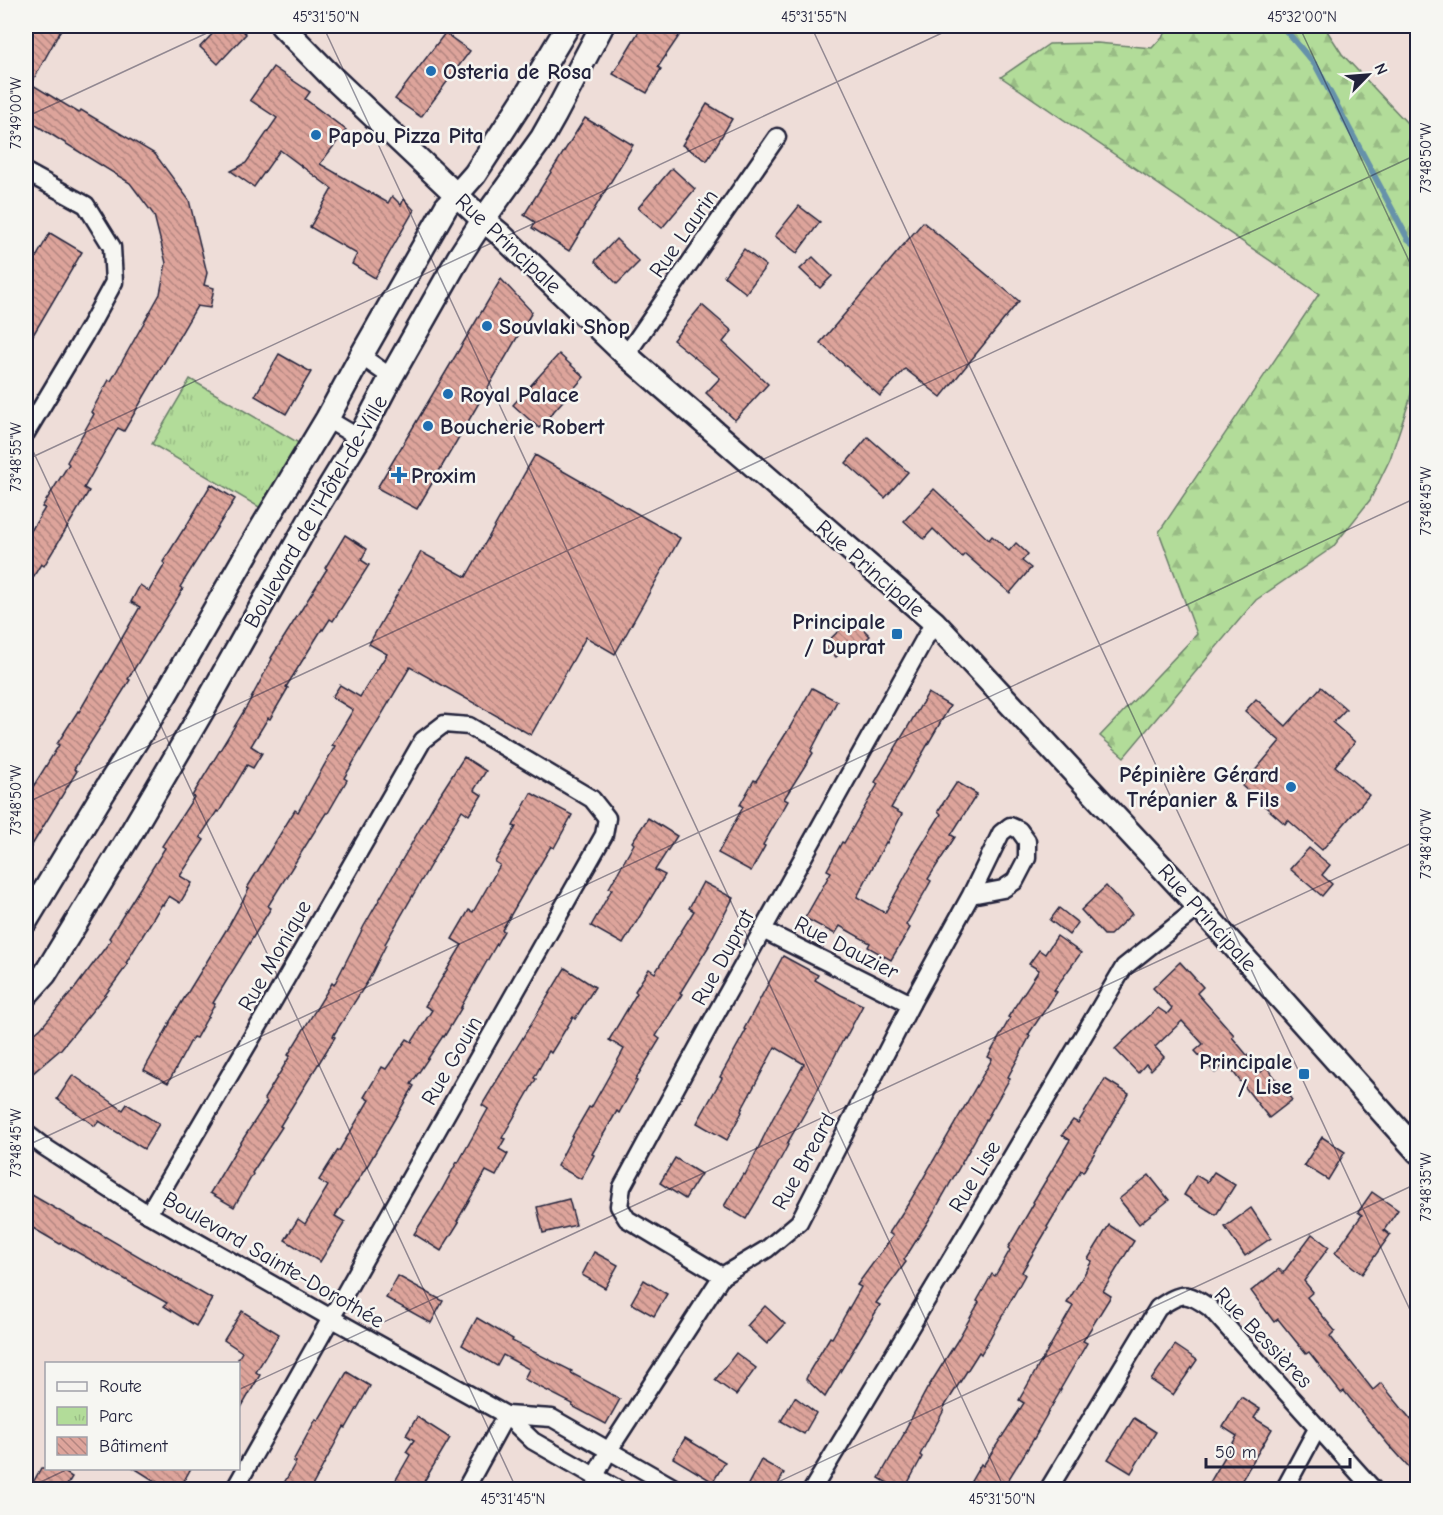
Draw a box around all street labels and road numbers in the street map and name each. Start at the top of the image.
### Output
street label: Rue Laurin [644,184,724,283]
street label: Rue Principale [450,188,567,299]
street label: Boulevard de l'Hôtel-de-Ville [239,391,393,632]
street label: Rue Principale [811,515,930,623]
street label: Rue Principale [1152,859,1262,977]
street label: Rue Monique [233,895,317,1016]
street label: Rue Duprat [686,904,760,1010]
street label: Rue Dauzier [790,911,903,985]
street label: Rue Gouin [416,1011,488,1110]
street label: Rue Breard [767,1108,841,1214]
street label: Rue Lise [943,1136,1006,1217]
street label: Boulevard Sainte-Dorothée [158,1186,389,1334]
street label: Rue Bessières [1209,1282,1318,1394]

